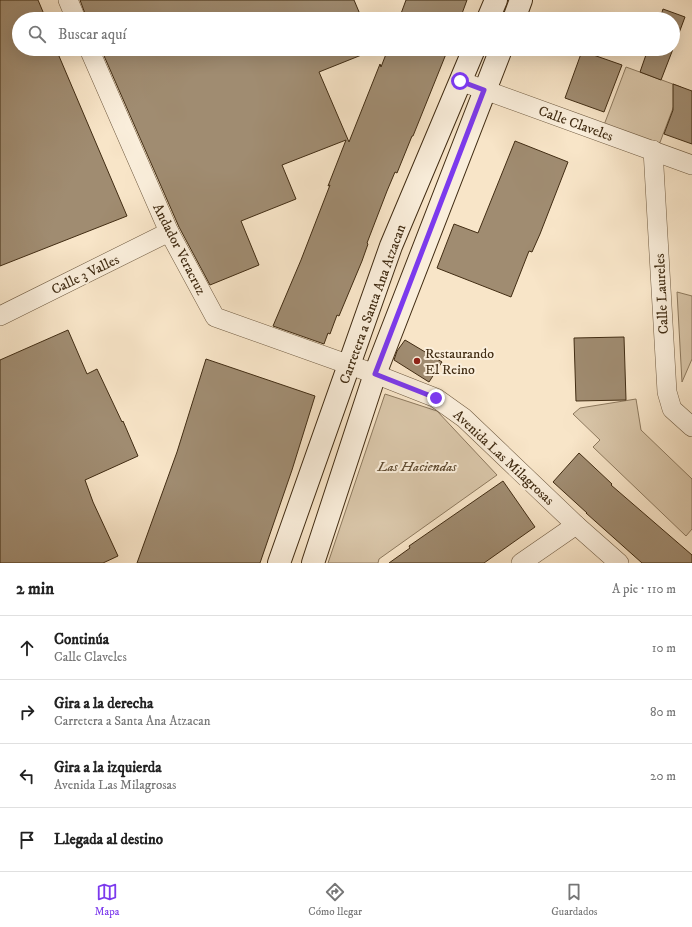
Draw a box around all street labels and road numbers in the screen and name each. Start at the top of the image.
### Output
street label: Calle Claveles [536,102,616,146]
street label: Andador Veracruz [148,201,210,298]
street label: Carretera a Santa Ana Atzacan [336,221,410,387]
street label: Calle 3 Valles [48,251,123,299]
street label: Calle Laureles [651,253,673,335]
street label: Avenida Las Milagrosas [449,406,558,509]

